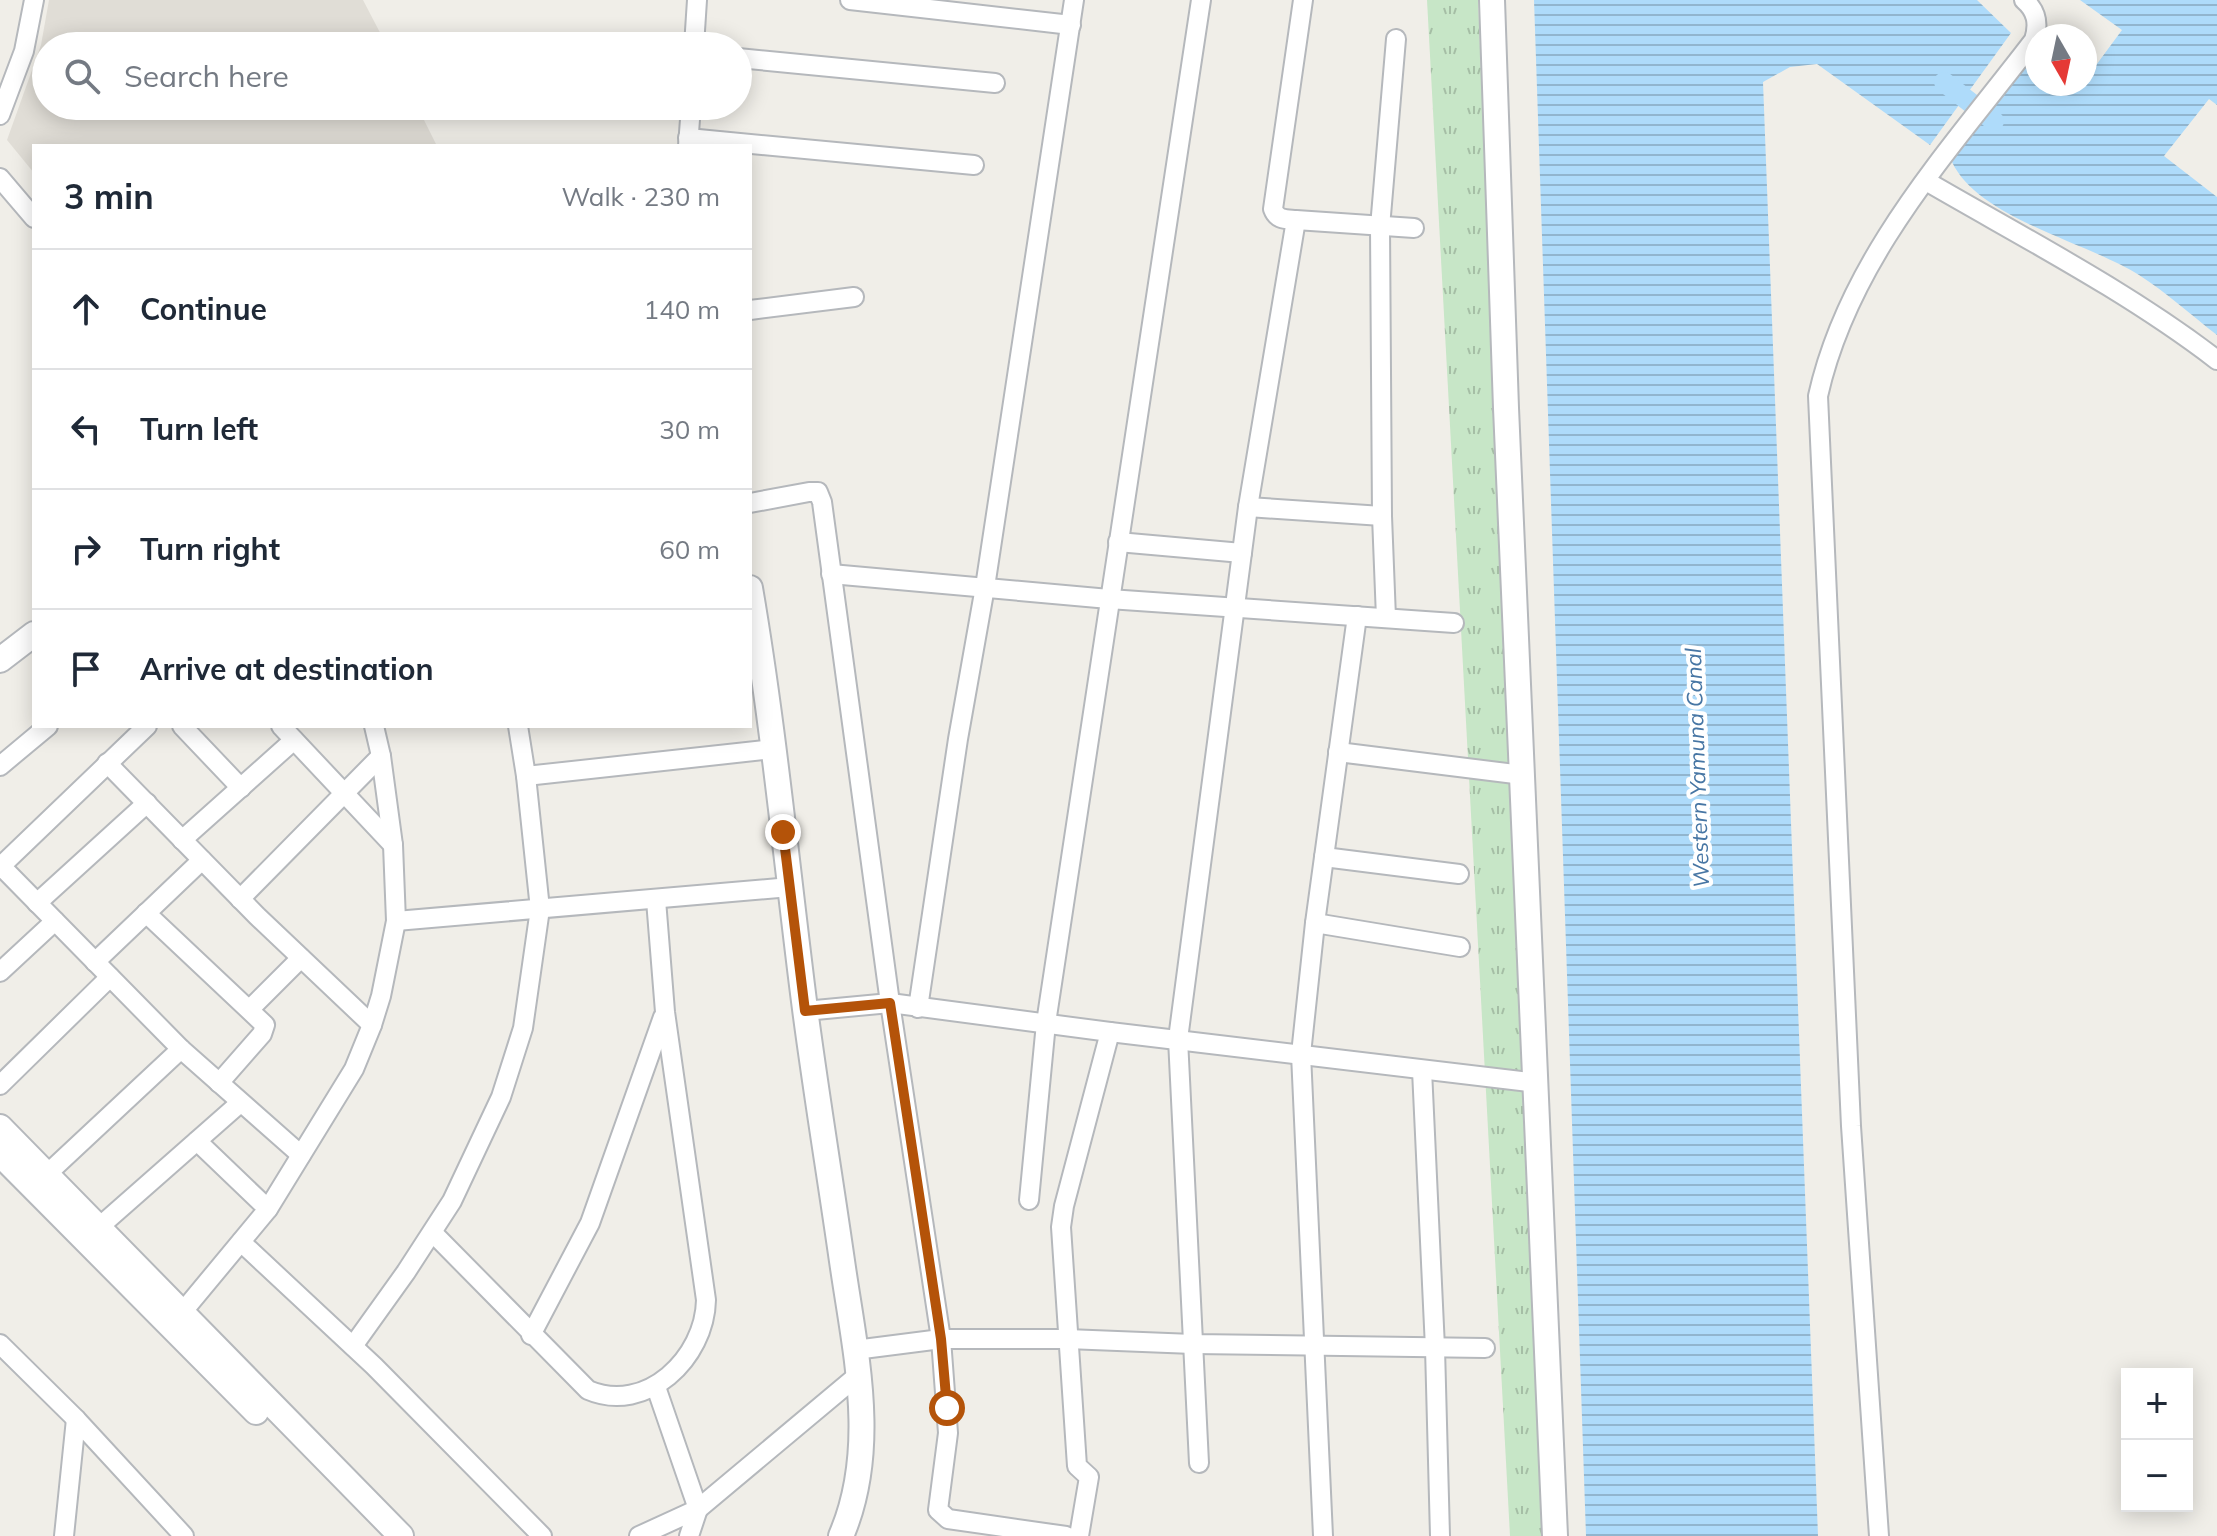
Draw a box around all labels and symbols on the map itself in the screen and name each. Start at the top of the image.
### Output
north arrow [2025,24,2097,96]
water label: Western Yamuna Canal [1679,647,1715,888]
route end [765,814,801,850]
route start [929,1390,965,1426]

